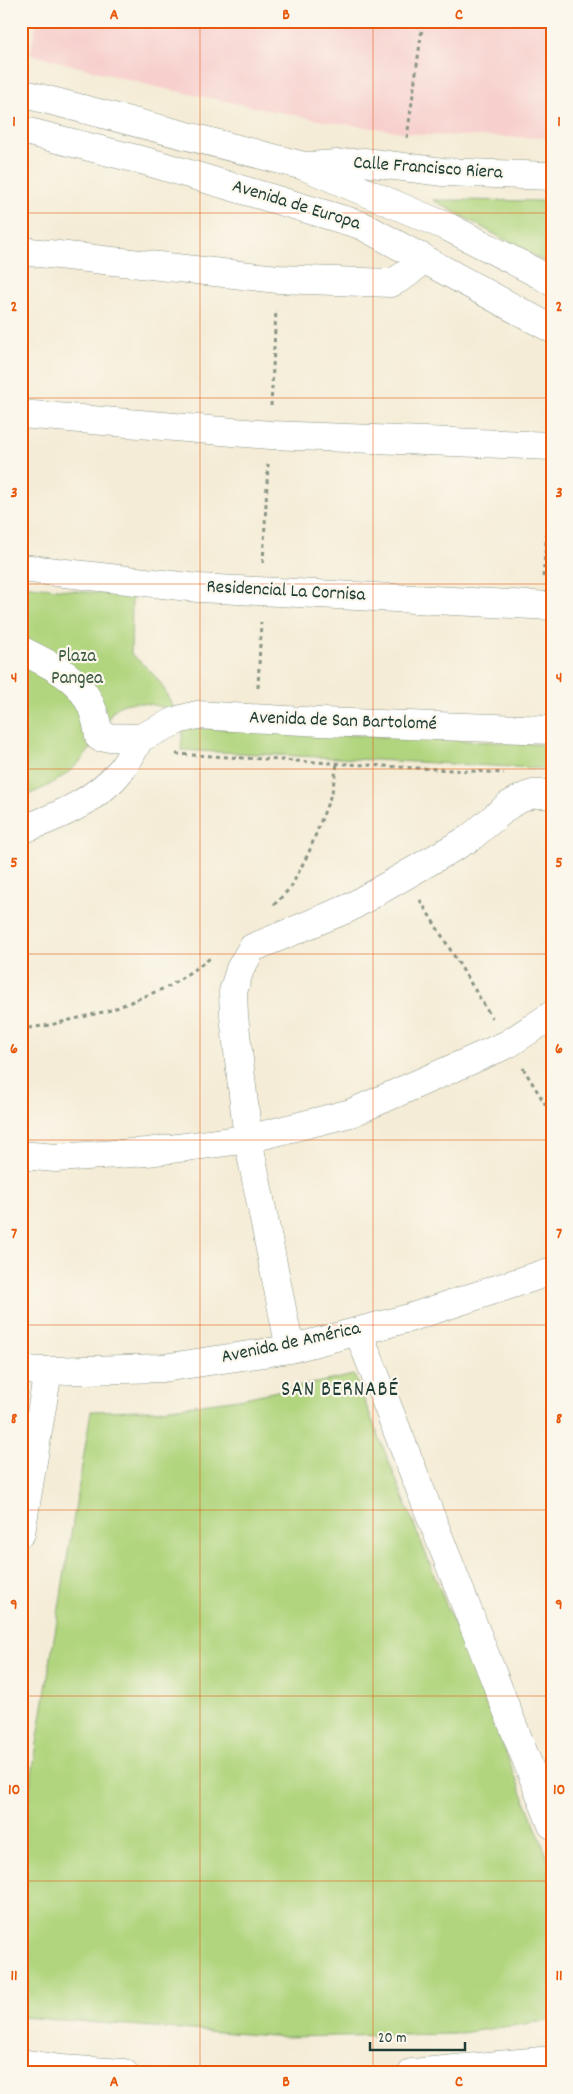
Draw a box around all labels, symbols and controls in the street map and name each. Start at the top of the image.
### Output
text: A [110,4,119,27]
text: B [282,4,290,27]
text: C [455,4,463,27]
text: 1 [12,111,16,134]
text: 1 [557,111,561,134]
street label: Calle Francisco Riera [352,150,505,188]
street label: Avenida de Europa [229,174,364,239]
text: 2 [11,296,18,319]
text: 2 [556,296,563,319]
text: 3 [10,482,18,505]
text: 3 [555,482,563,505]
street label: Residencial La Cornisa [206,574,367,610]
park label: Plaza Pangea [51,644,104,693]
text: 4 [11,667,17,690]
text: 4 [556,667,562,690]
street label: Avenida de San Bartolomé [249,705,437,739]
text: 5 [10,852,18,875]
text: 5 [555,852,563,875]
text: 6 [10,1038,18,1061]
text: 6 [555,1038,563,1061]
text: 7 [11,1223,17,1246]
text: 7 [556,1223,562,1246]
street label: Avenida de América [219,1316,364,1372]
district label: SAN BERNABÉ [281,1376,399,1406]
text: 8 [11,1408,18,1431]
text: 8 [556,1408,563,1431]
text: 9 [10,1594,18,1617]
text: 9 [555,1594,563,1617]
text: 10 [8,1779,20,1802]
text: 10 [553,1779,565,1802]
text: 11 [10,1965,18,1988]
text: 11 [555,1965,563,1988]
scale bar [370,2019,466,2051]
text: 20 m [378,2028,406,2050]
text: A [110,2071,119,2094]
text: B [282,2071,290,2094]
text: C [455,2071,463,2094]

